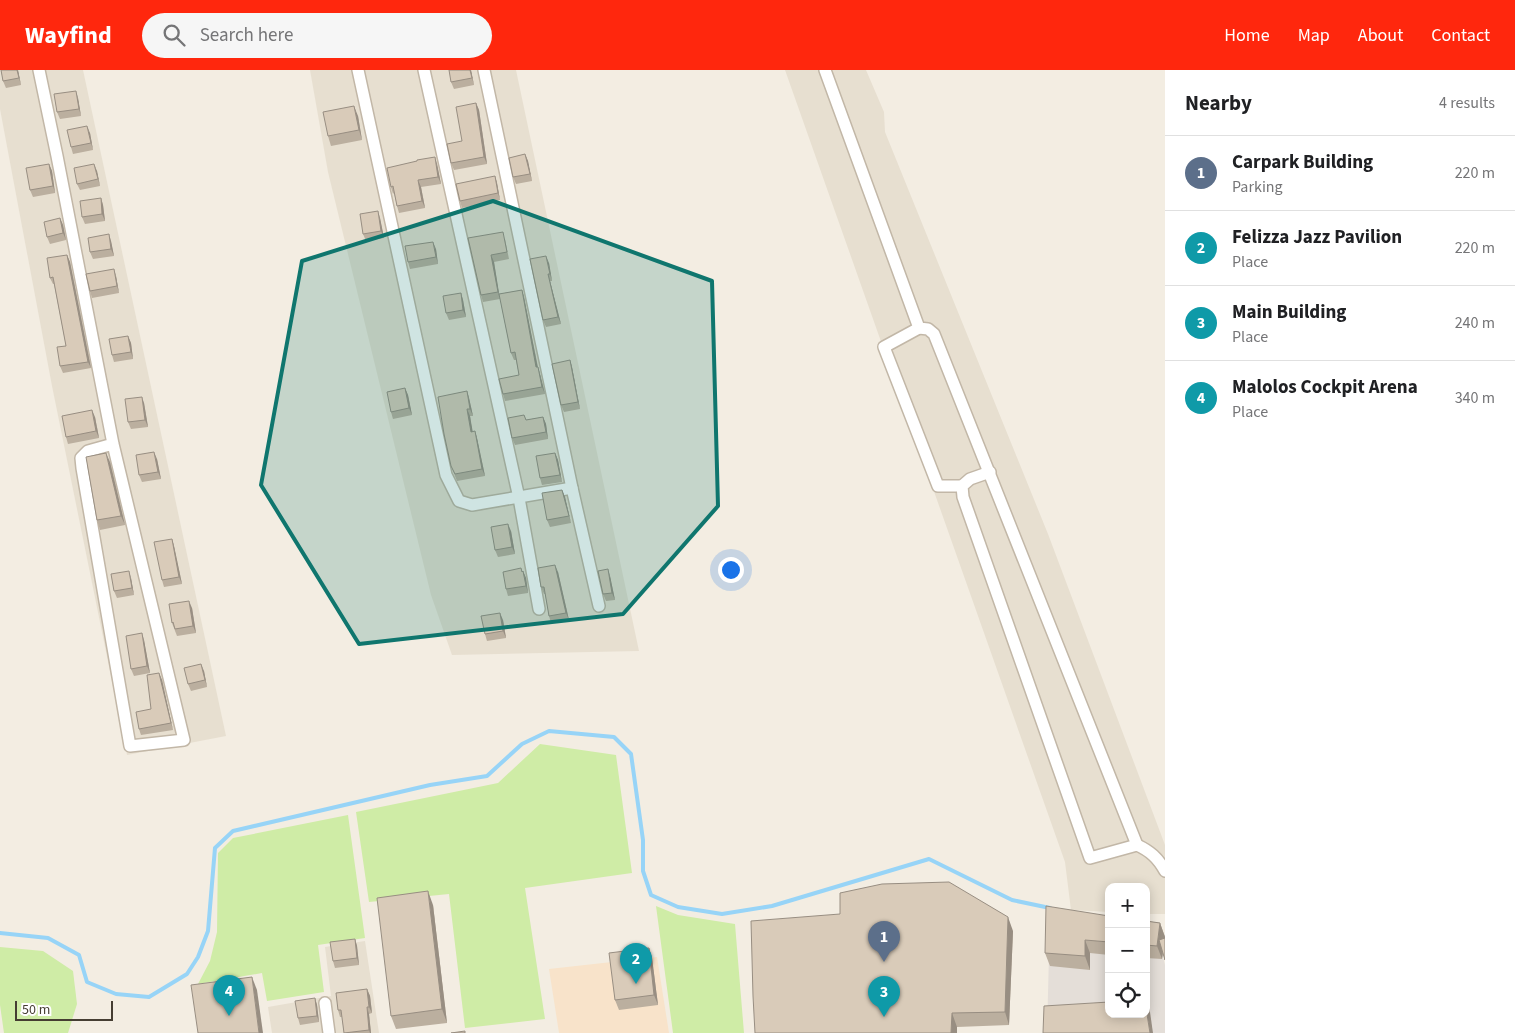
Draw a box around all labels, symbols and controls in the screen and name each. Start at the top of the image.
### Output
search box [142,13,492,58]
text: Wayfind [25,18,112,53]
icon: search [160,21,188,49]
text: Search here [200,22,293,49]
text: Home [1224,23,1270,48]
text: Map [1298,23,1330,48]
text: About [1358,23,1403,48]
text: Contact [1431,23,1490,48]
text: Nearby [1185,88,1252,118]
text: 4 results [1439,92,1495,114]
text: Carpark Building [1232,149,1373,176]
text: 1 [1197,162,1205,184]
text: 220 m [1455,162,1495,184]
text: Parking [1232,176,1283,198]
text: Felizza Jazz Pavilion [1232,224,1402,251]
text: 2 [1197,237,1205,259]
text: 220 m [1455,237,1495,259]
text: Place [1232,251,1268,273]
text: Main Building [1232,299,1347,326]
text: 3 [1197,312,1205,334]
text: 240 m [1455,312,1495,334]
text: Place [1232,326,1268,348]
text: Malolos Cockpit Arena [1232,374,1418,401]
text: 4 [1197,387,1205,409]
text: 340 m [1455,387,1495,409]
text: Place [1232,401,1268,423]
your location [718,557,744,583]
map controls [1105,883,1150,1018]
button: + [1105,883,1150,928]
pin: 1 [868,921,900,962]
button: − [1105,928,1150,973]
pin: 2 [620,943,652,984]
button: locate [1105,973,1150,1018]
pin: 4 [213,975,245,1016]
pin: 3 [868,976,900,1017]
scale bar [15,998,112,1021]
text: 50 m [22,1000,50,1020]

